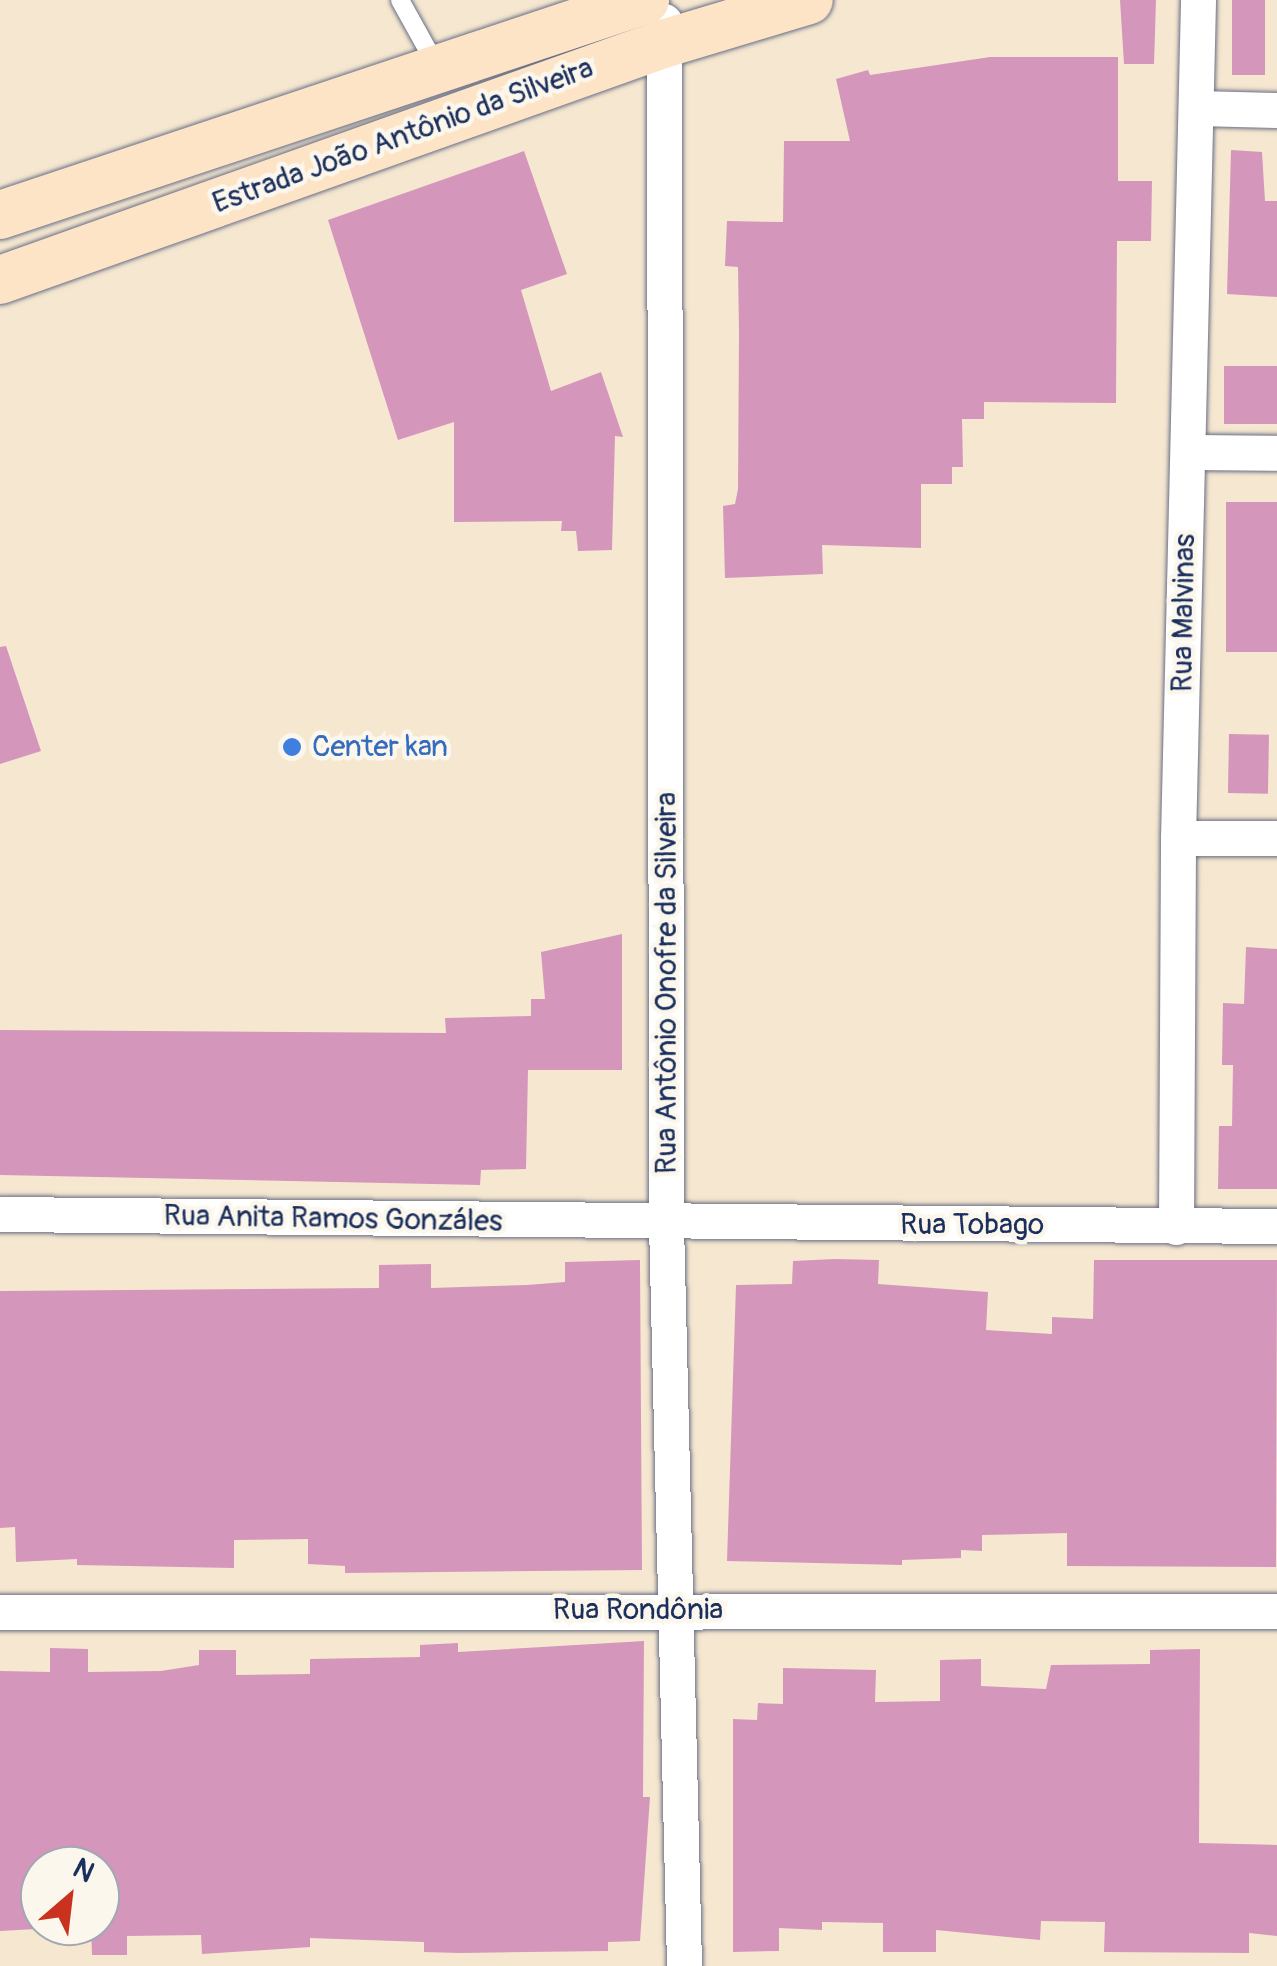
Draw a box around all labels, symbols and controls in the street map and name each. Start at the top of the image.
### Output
street label: Estrada João Antônio da Silveira [208,50,598,222]
street label: Rua Malvinas [1165,533,1203,693]
place label: Center kan [312,729,448,765]
marker: Center kan [281,736,303,758]
street label: Rua Antônio Onofre da Silveira [649,792,685,1174]
street label: Rua Anita Ramos Gonzáles [163,1198,503,1240]
street label: Rua Tobago [900,1207,1044,1243]
street label: Rua Rondônia [553,1592,723,1628]
north arrow [20,1846,120,1946]
text: N [67,1851,100,1891]

